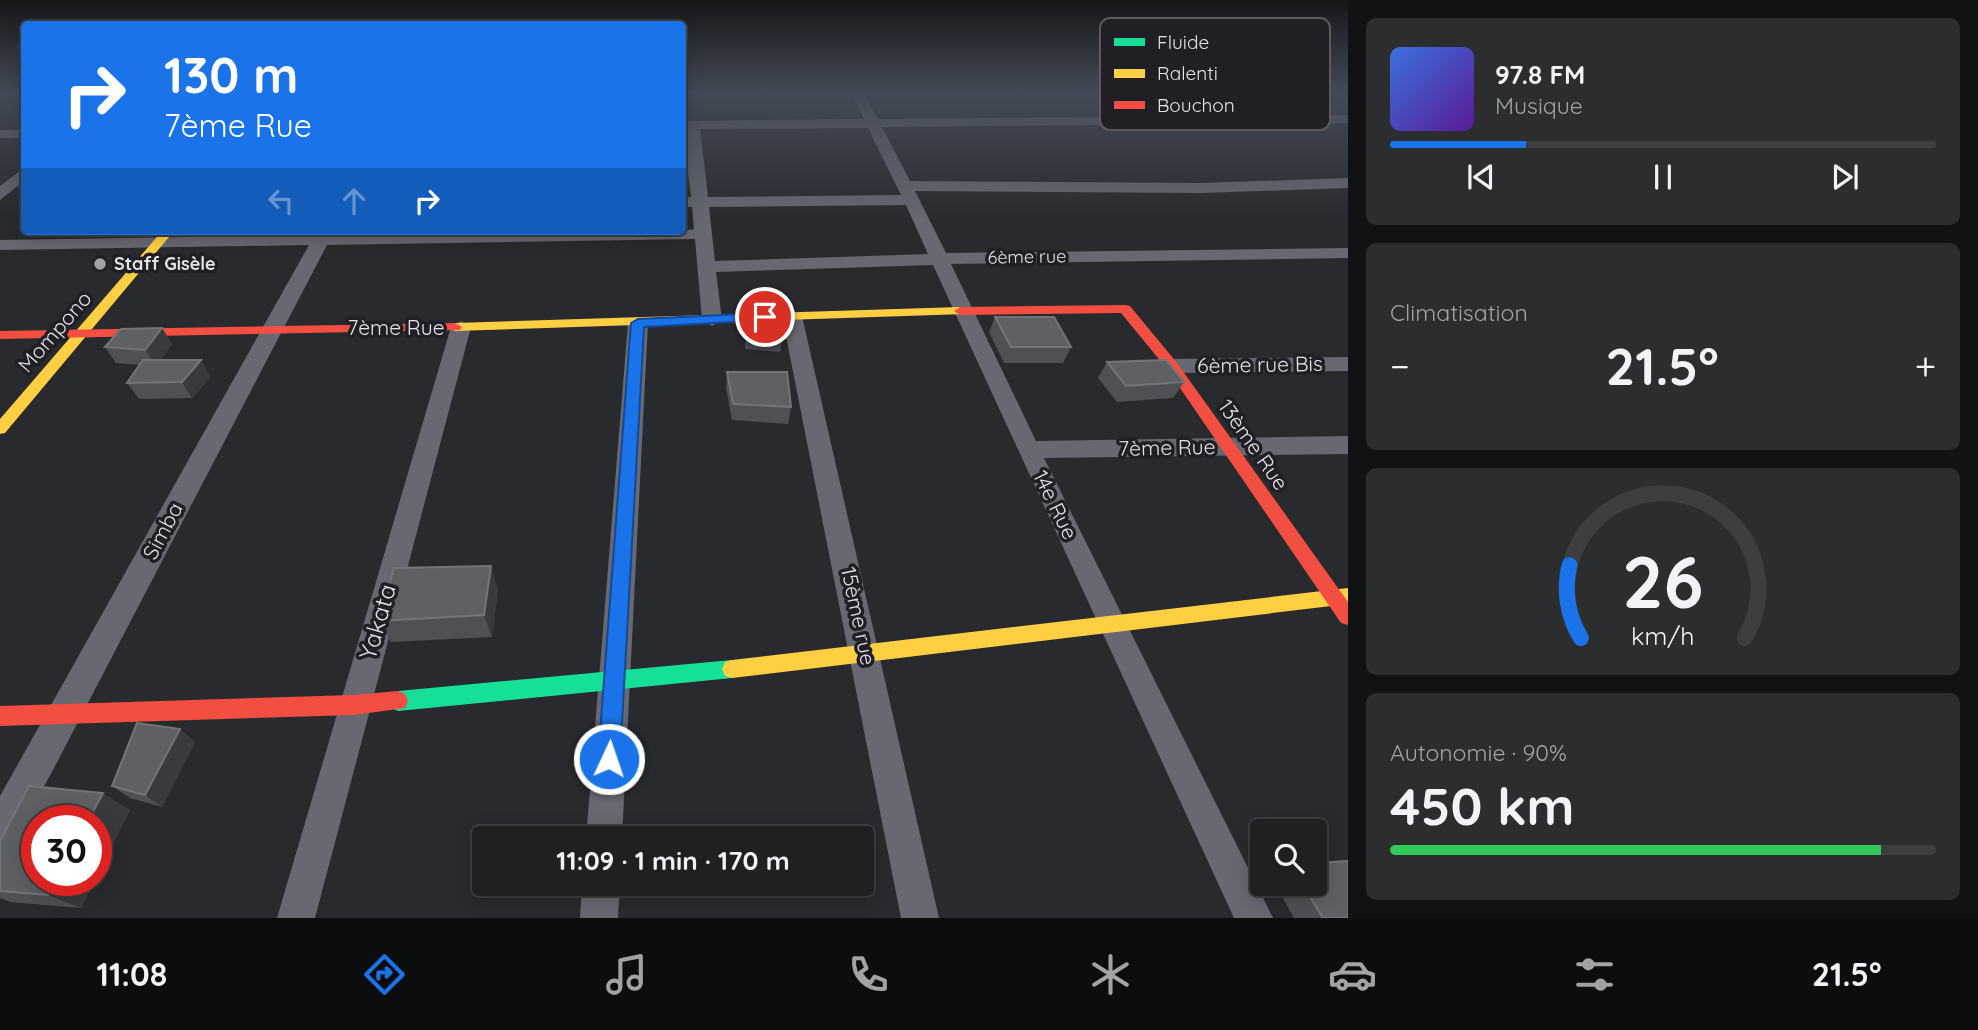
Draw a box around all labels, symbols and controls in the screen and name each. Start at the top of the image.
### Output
legend [1100,18,1330,130]
text: Fluide [1157,30,1209,54]
text: 130 m [164,44,298,105]
icon: right [49,49,140,140]
text: 97.8 FM [1495,58,1585,91]
text: Ralenti [1157,61,1218,85]
text: Musique [1495,91,1583,120]
text: Bouchon [1157,93,1235,117]
text: 7ème Rue [164,105,312,145]
icon: previous [1462,158,1500,196]
icon: pause [1644,158,1682,196]
icon: next [1826,158,1864,196]
icon: left [262,182,300,220]
icon: ahead [335,182,373,220]
icon: right [408,182,446,220]
street label: 6ème rue [987,244,1067,269]
place label: Staff Gisèle [114,252,216,275]
marker: Staff Gisèle [92,256,108,272]
street label: Mompono [12,285,97,377]
pin [735,287,795,347]
icon: arrive [746,298,784,336]
text: Climatisation [1390,298,1528,327]
street label: 7ème Rue [347,314,445,340]
text: 21.5° [1606,333,1719,398]
text: − [1390,342,1410,390]
text: + [1915,342,1936,390]
street label: 6ème rue Bis [1197,350,1323,378]
street label: 13ème Rue [1213,394,1295,495]
street label: 7ème Rue [1118,433,1216,461]
street label: 14e Rue [1028,466,1084,543]
street label: Simba [136,498,188,564]
text: 26 [1622,535,1704,626]
street label: 15ème rue [836,564,882,667]
street label: Yakata [352,580,402,663]
text: km/h [1631,619,1695,650]
position arrow [572,722,646,796]
text: Autonomie · 90% [1390,738,1567,767]
text: 450 km [1390,773,1575,838]
speed limit sign: 30 [21,805,112,896]
map controls [1250,819,1327,896]
button: search [1250,819,1327,896]
text: 11:09 · 1 min · 170 m [556,844,790,877]
icon: directions [360,950,409,999]
icon: music [602,950,651,999]
icon: phone [844,950,893,999]
icon: climate [1086,950,1135,999]
icon: car [1328,950,1377,999]
icon: filters [1570,950,1619,999]
text: 11:08 [96,954,167,994]
text: 21.5° [1812,954,1882,994]

